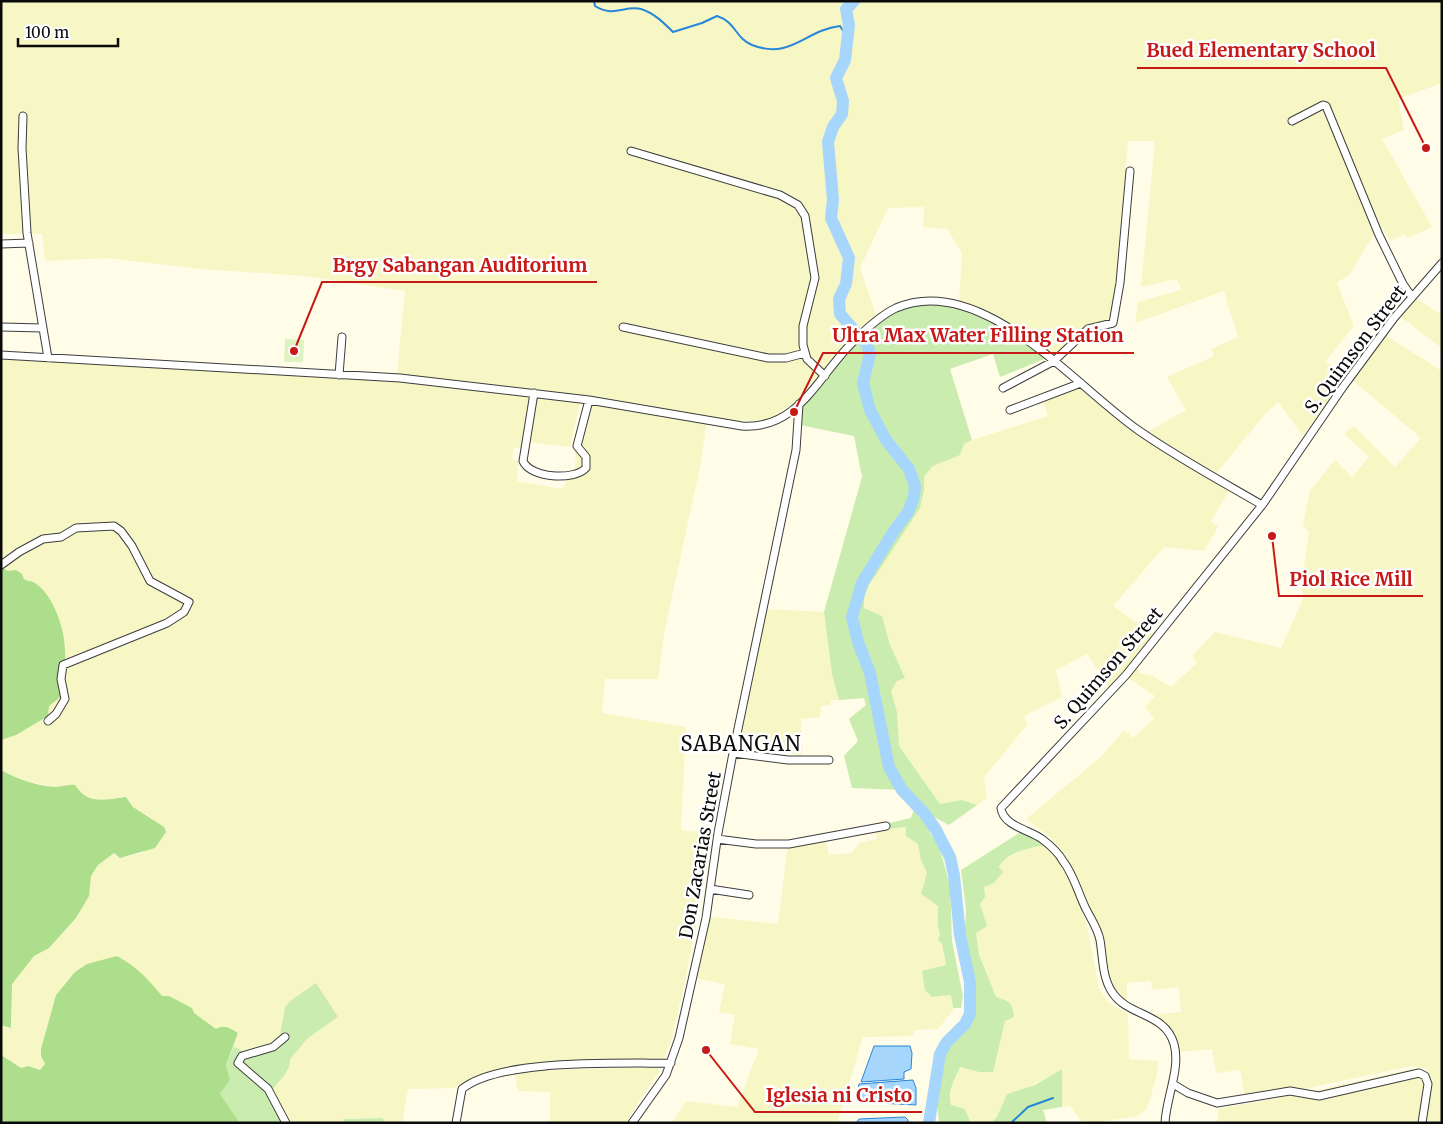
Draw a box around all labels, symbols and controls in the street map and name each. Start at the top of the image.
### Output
scale bar [18,15,118,47]
text: 100 m [25,23,69,42]
callout: Bued Elementary School [1137,34,1386,68]
text: Bued Elementary School [1146,38,1376,62]
callout: Brgy Sabangan Auditorium [322,248,597,282]
text: Brgy Sabangan Auditorium [333,253,587,277]
street label: S. Quimson Street [1299,280,1411,418]
callout: Ultra Max Water Filling Station [823,319,1134,353]
text: Ultra Max Water Filling Station [832,323,1124,347]
callout: Piol Rice Mill [1279,562,1423,596]
text: Piol Rice Mill [1289,567,1413,591]
street label: S. Quimson Street [1049,602,1167,734]
district label: SABANGAN [680,731,802,756]
street label: Don Zacarias Street [674,770,726,940]
callout: Iglesia ni Cristo [755,1078,922,1112]
text: Iglesia ni Cristo [766,1083,912,1107]

